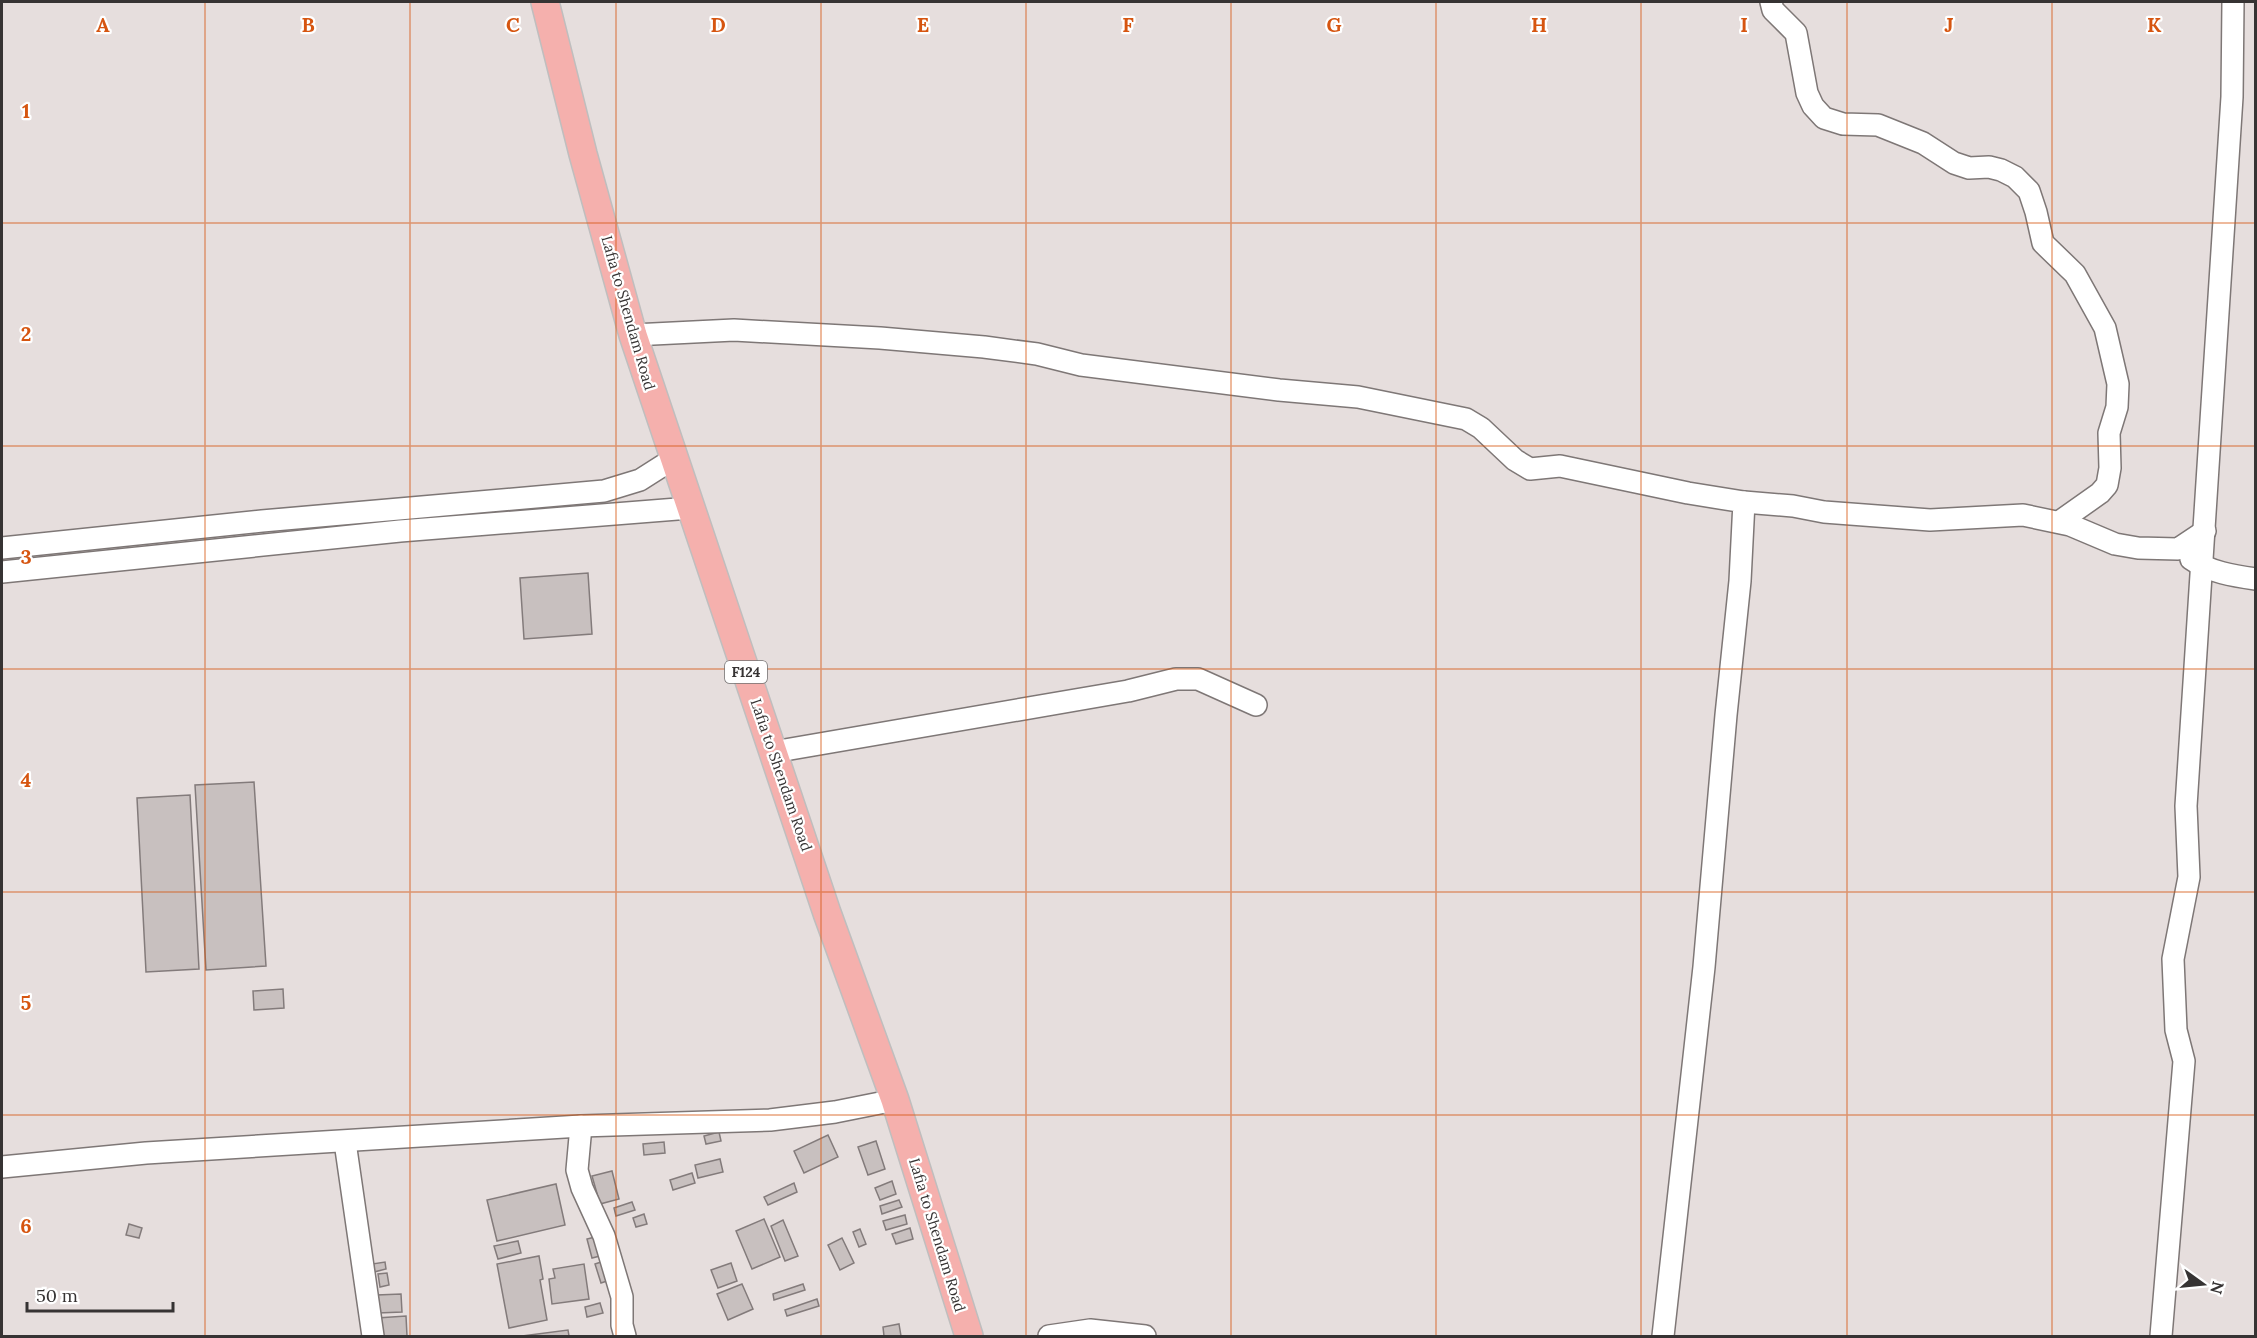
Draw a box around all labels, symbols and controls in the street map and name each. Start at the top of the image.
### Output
text: A [96,12,110,37]
text: B [301,12,315,37]
text: C [506,12,520,37]
text: D [710,12,726,37]
text: E [917,12,929,37]
text: F [1122,12,1134,37]
text: G [1326,12,1342,37]
text: H [1531,12,1547,37]
text: I [1740,12,1748,37]
text: J [1944,12,1954,37]
text: K [2147,12,2162,37]
text: 1 [22,98,30,123]
street label: Lafia to Shendam Road [597,233,660,392]
text: 2 [21,321,31,346]
text: 3 [20,544,32,569]
road number: F124 [725,661,767,683]
street label: Lafia to Shendam Road [746,696,816,854]
text: 4 [21,767,32,792]
text: 5 [21,990,32,1015]
street label: Lafia to Shendam Road [905,1156,970,1314]
text: 6 [20,1213,32,1238]
north arrow [2173,1254,2233,1314]
scale bar [27,1275,172,1313]
text: N [2206,1279,2229,1296]
text: 50 m [36,1284,78,1307]

